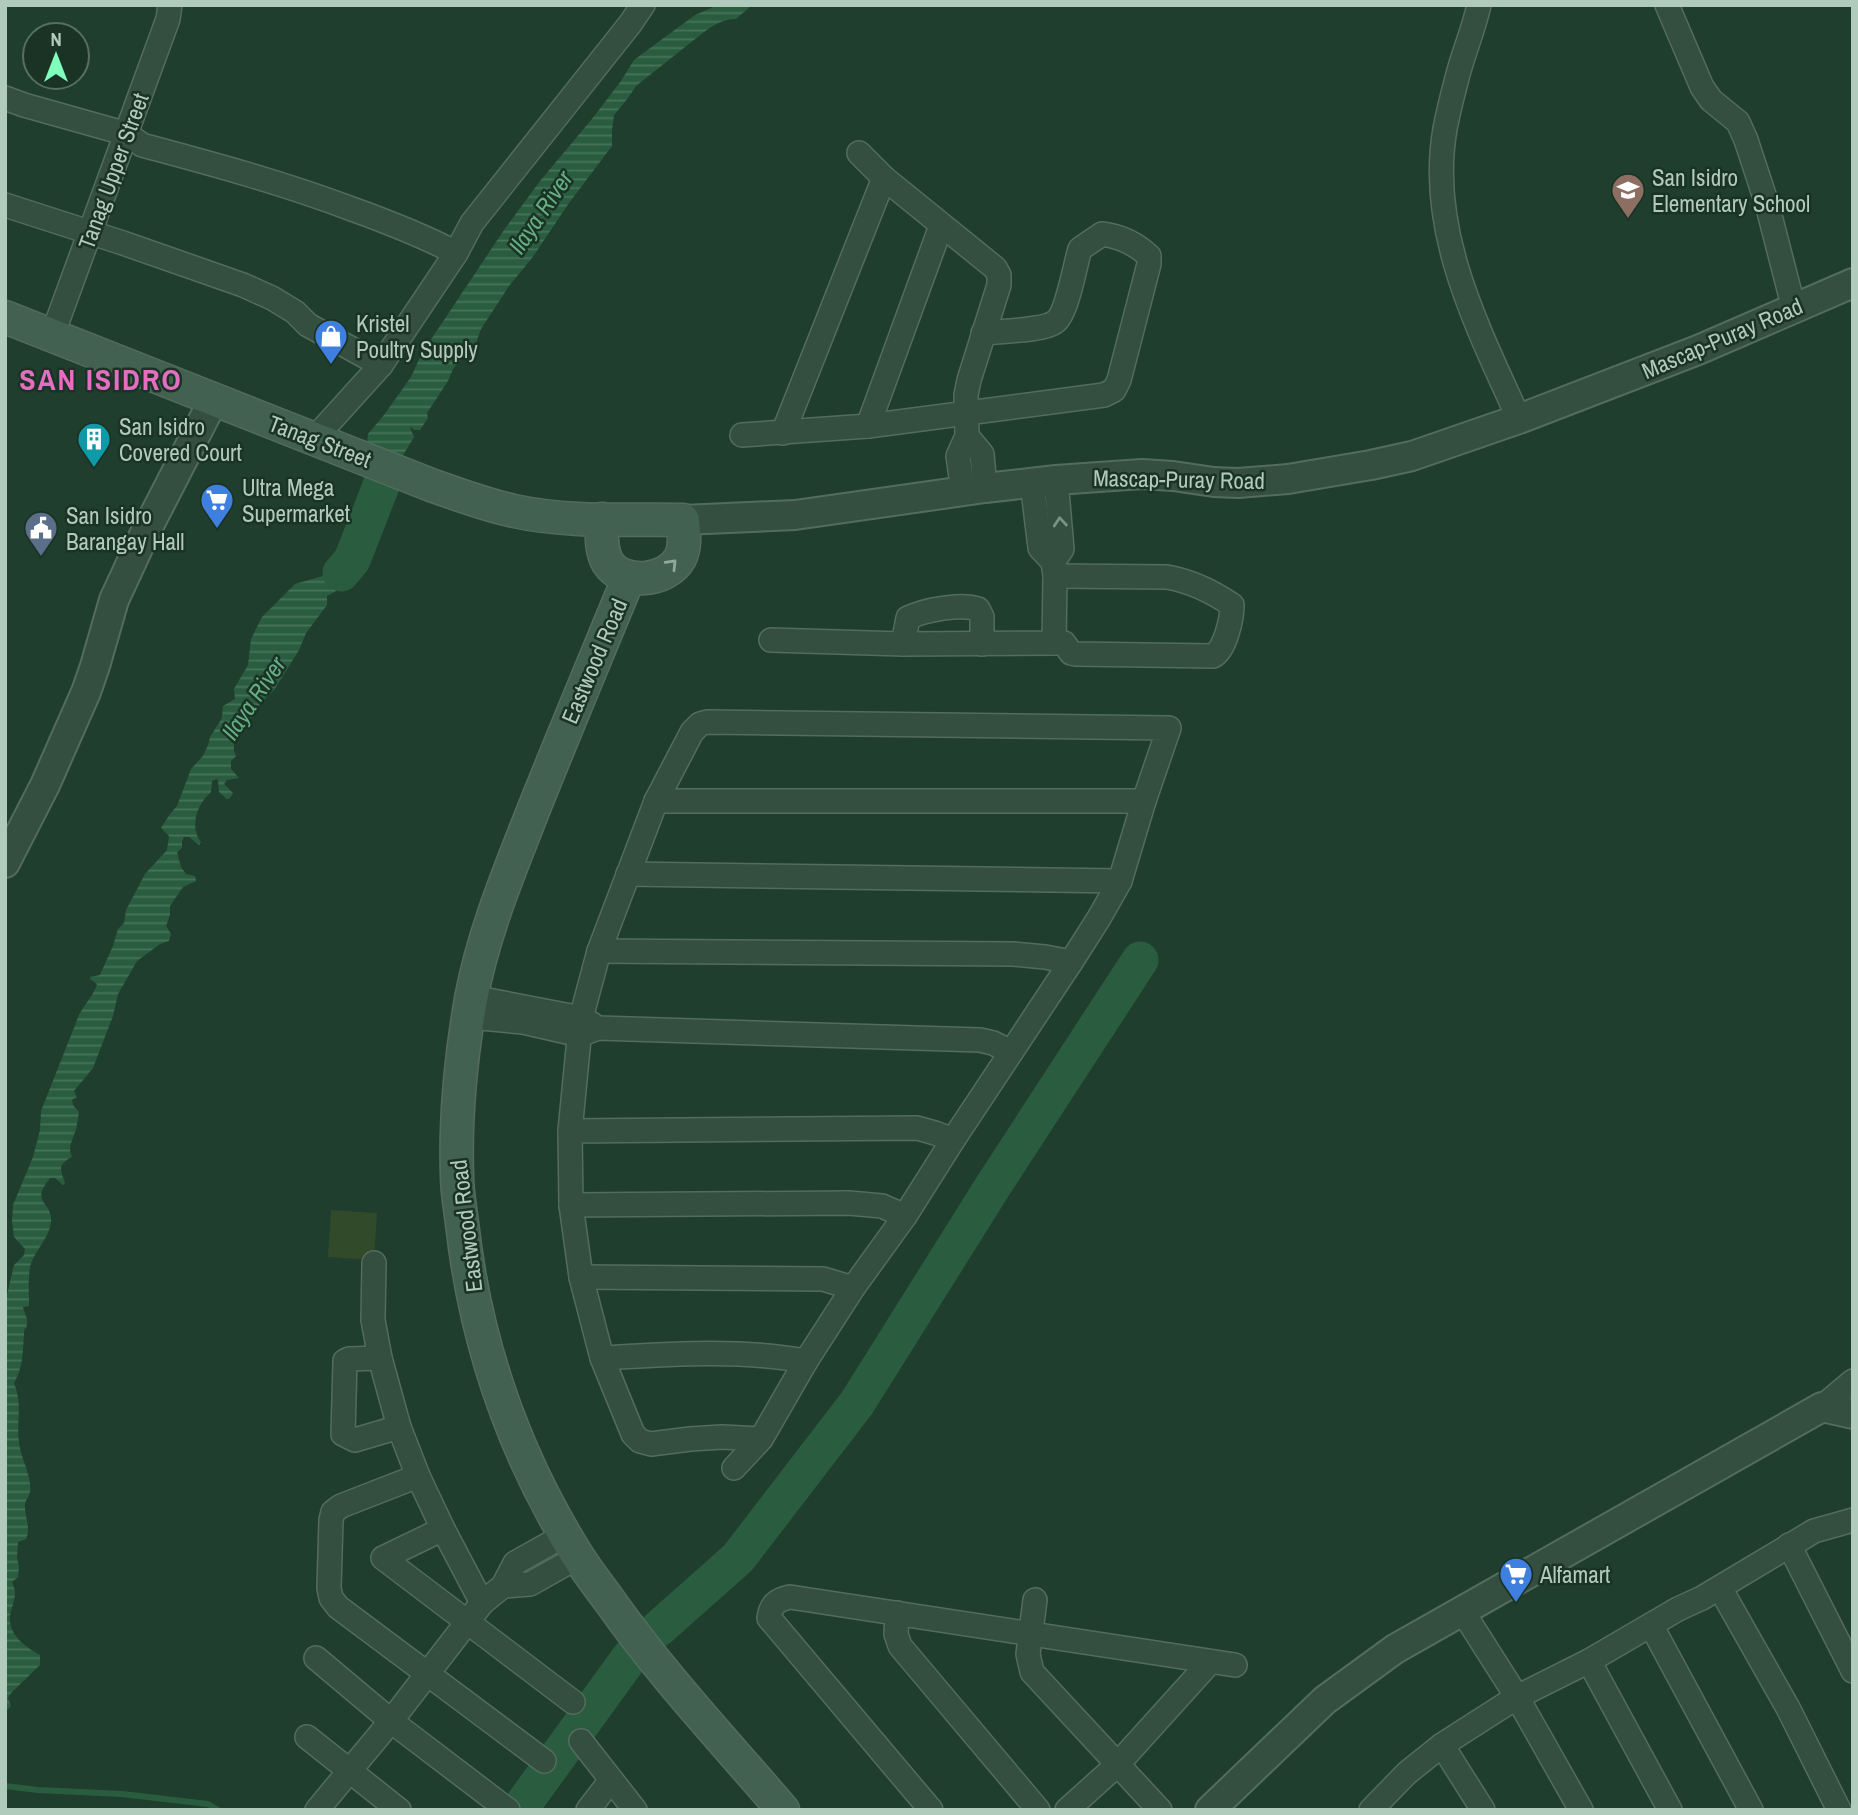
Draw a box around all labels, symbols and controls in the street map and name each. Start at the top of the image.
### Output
north arrow [21,21,91,91]
text: N [50,26,62,52]
street label: Tanag Upper Street [70,89,156,253]
place label: San Isidro Elementary School [1652,162,1810,219]
water label: Ilaya River [500,163,580,260]
school or university icon: San Isidro Elementary School [1609,171,1647,220]
street label: Mascap-Puray Road [1637,290,1807,386]
place label: Kristel Poultry Supply [356,308,478,365]
shop icon: Kristel Poultry Supply [312,317,350,366]
district label: SAN ISIDRO [19,359,183,399]
street label: Tanag Street [264,407,376,475]
place label: San Isidro Covered Court [119,411,242,468]
building icon: San Isidro Covered Court [75,420,113,469]
street label: Mascap-Puray Road [1093,462,1265,496]
place label: Ultra Mega Supermarket [242,472,350,529]
supermarket icon: Ultra Mega Supermarket [198,481,236,530]
place label: San Isidro Barangay Hall [66,500,184,557]
public building icon: San Isidro Barangay Hall [22,509,60,558]
one-way arrow [1053,516,1068,527]
one-way arrow [664,560,676,573]
street label: Eastwood Road [554,594,634,728]
water label: Ilaya River [213,649,293,746]
street label: Eastwood Road [443,1158,489,1294]
supermarket icon: Alfamart [1497,1555,1535,1604]
place label: Alfamart [1539,1559,1610,1590]

